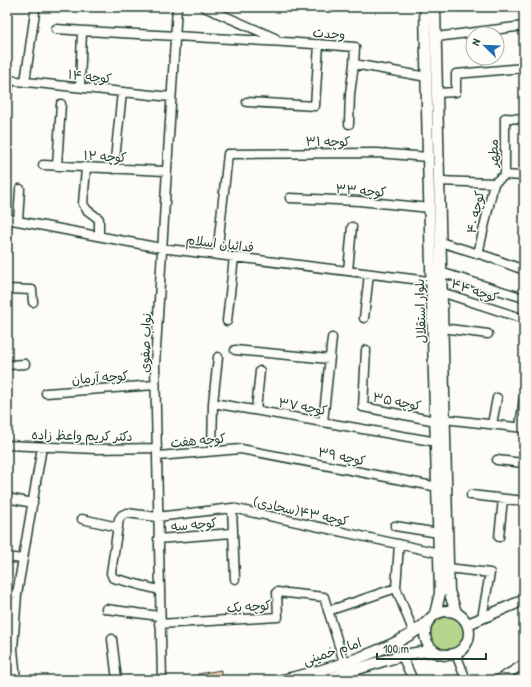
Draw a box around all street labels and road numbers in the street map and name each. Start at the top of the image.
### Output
street label: وحدت [312,23,346,43]
street label: کوچه ۱۴ [67,65,113,87]
street label: کوچه ۳۱ [306,132,351,150]
street label: مطهر [484,139,502,168]
street label: کوچه ۱۲ [83,146,127,166]
street label: کوچه ۳۳ [335,179,387,201]
street label: کوچه ۴۰ [462,188,488,235]
street label: فدائیان اسلام [185,230,255,258]
street label: کوچه ۴۴ [449,274,501,306]
street label: بلوار استقلال [410,278,430,344]
street label: نواب صفوی [135,313,155,373]
street label: کوچه آرمان [71,366,129,388]
street label: کوچه ۳۵ [371,387,423,415]
street label: کوچه ۳۷ [277,393,329,419]
street label: دکتر کریم واعظ زاده [31,425,133,447]
street label: کوچه هفت [169,429,227,451]
street label: کوچه ۳۹ [317,443,368,470]
street label: کوچه ۴۳(سجادی) [252,492,351,530]
street label: کوچه سه [170,513,218,535]
street label: کوچه یک [226,595,272,617]
street label: امام خمینی [300,633,364,671]

